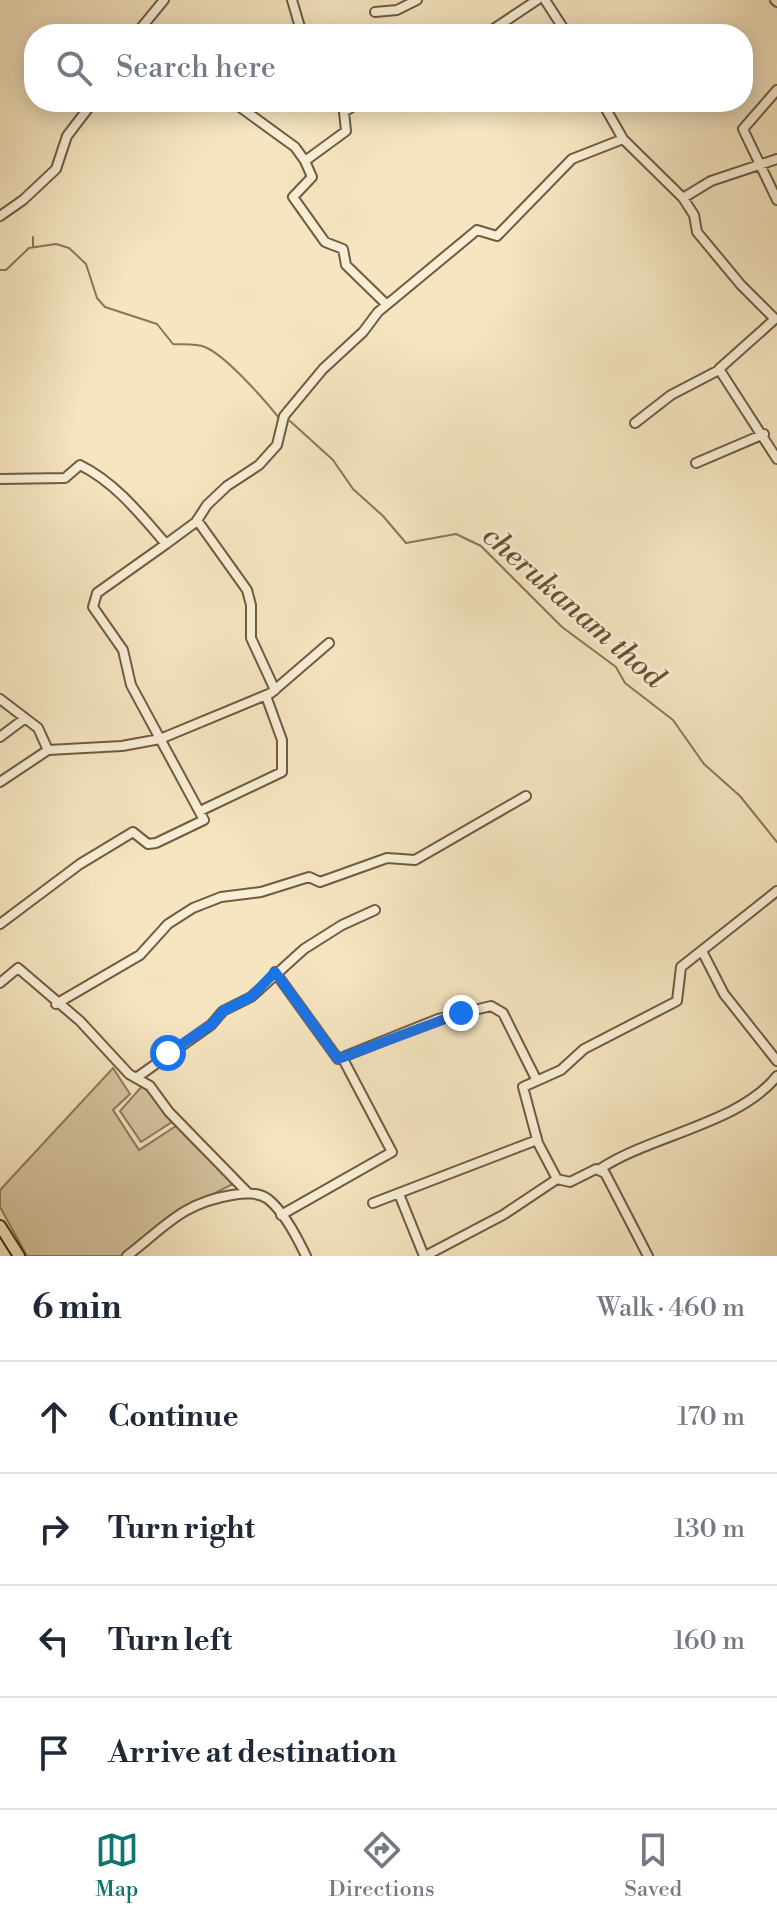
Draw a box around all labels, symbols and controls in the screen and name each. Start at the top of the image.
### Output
search box [24,24,753,112]
icon: search [52,46,96,90]
text: Search here [116,49,276,87]
water label: cherukanam thod [474,517,673,697]
route end [443,995,479,1031]
route start [150,1035,186,1071]
text: 6 min [32,1287,122,1329]
text: Walk · 460 m [597,1292,745,1324]
icon: ahead [32,1395,76,1439]
text: Continue [108,1398,239,1436]
text: 170 m [677,1401,745,1433]
icon: right [32,1507,76,1551]
text: Turn right [108,1510,255,1548]
text: 130 m [674,1513,745,1545]
icon: left [32,1619,76,1663]
text: Turn left [108,1622,232,1660]
text: 160 m [674,1625,745,1657]
icon: arrive [32,1731,76,1775]
text: Arrive at destination [108,1734,397,1772]
tab: Map [95,1828,139,1903]
tab: Directions [329,1828,435,1903]
tab: Saved [624,1828,682,1903]

